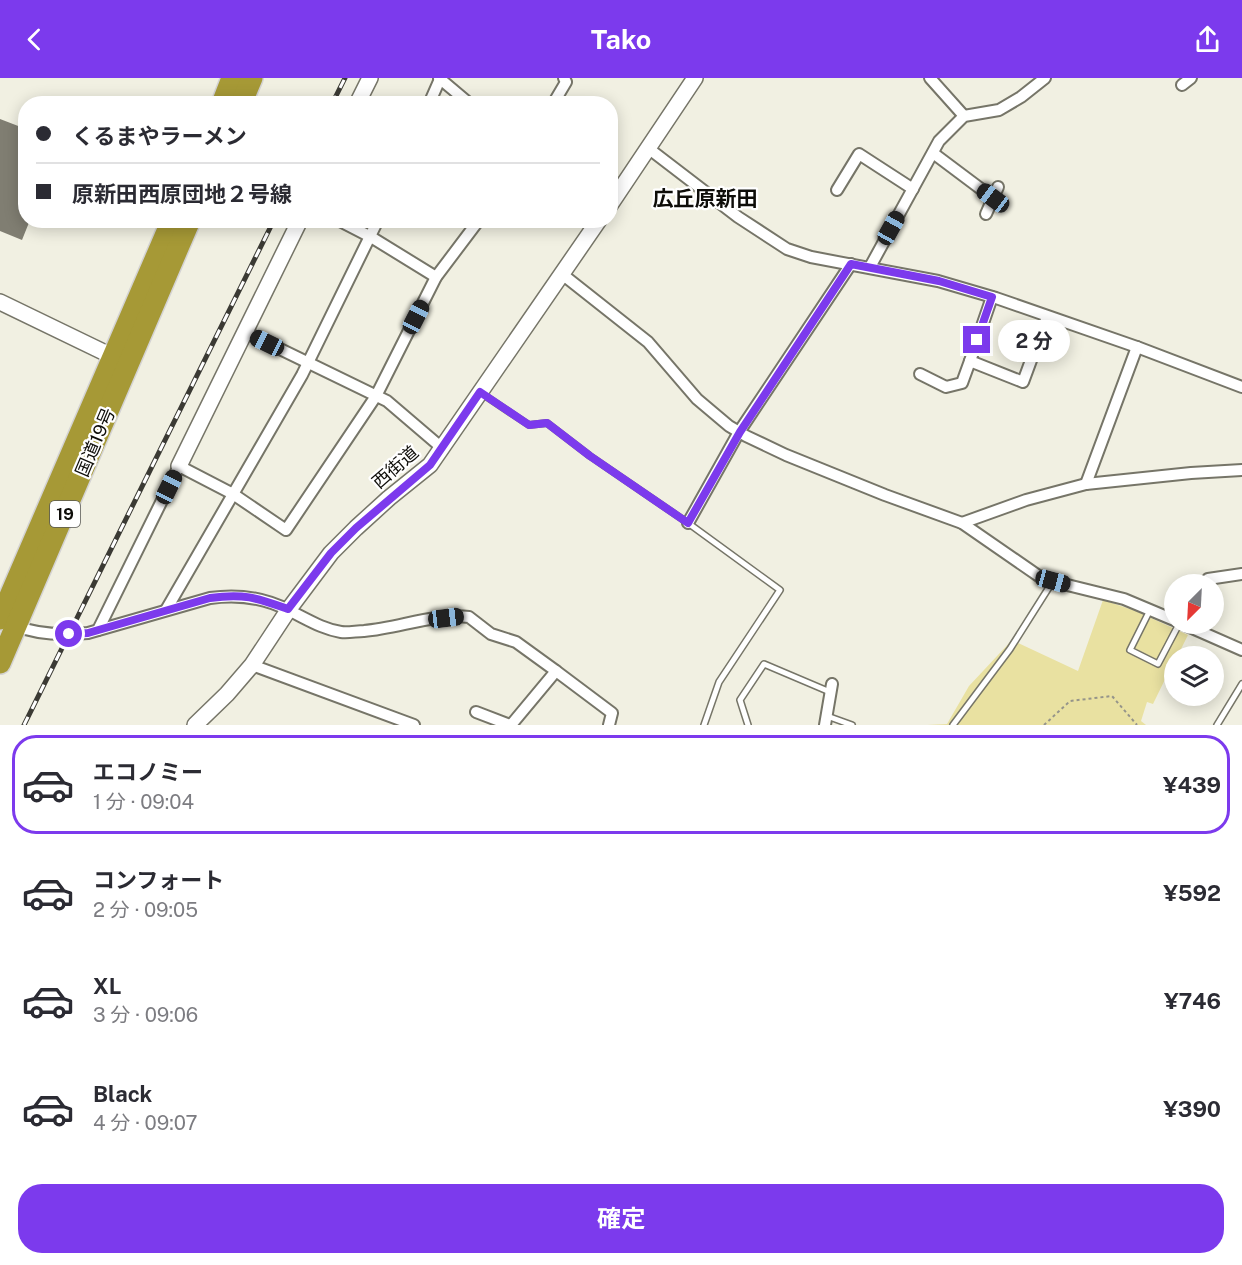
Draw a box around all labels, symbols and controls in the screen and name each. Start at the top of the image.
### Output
icon: back [18,23,51,56]
text: Tako [591,23,651,55]
icon: share [1191,23,1224,56]
text: くるまやラーメン [72,123,247,149]
car [973,180,1013,216]
text: 原新田西原団地２号線 [72,181,292,207]
district label: 広丘原新田 [653,186,758,211]
car [874,208,908,248]
car [400,297,432,337]
callout: 2 分 [998,319,1070,361]
route end [963,326,990,353]
car [247,327,287,359]
text: 2 分 [1015,329,1053,353]
street label: 国道19号 [71,404,119,480]
street label: 西街道 [368,441,422,493]
car [153,467,185,507]
road number: 19 [50,501,80,527]
car [1033,568,1073,594]
north arrow [1164,574,1224,634]
map controls [1164,574,1224,706]
car [427,607,465,629]
route start [55,620,82,647]
button: layers [1164,646,1224,706]
icon: car [21,758,75,812]
text: エコノミー [93,759,203,785]
text: ¥439 [1163,772,1221,798]
text: 1 分 · 09:04 [93,790,194,814]
icon: car [21,866,75,920]
text: コンフォート [93,867,224,893]
text: ¥592 [1163,880,1221,906]
text: 2 分 · 09:05 [93,898,198,922]
text: XL [93,973,121,999]
icon: car [21,974,75,1028]
text: ¥746 [1164,988,1221,1014]
text: 3 分 · 09:06 [93,1003,198,1027]
text: Black [93,1081,152,1107]
icon: car [21,1082,75,1136]
text: ¥390 [1163,1096,1221,1122]
text: 4 分 · 09:07 [93,1111,198,1135]
button: 確定 [18,1184,1224,1253]

